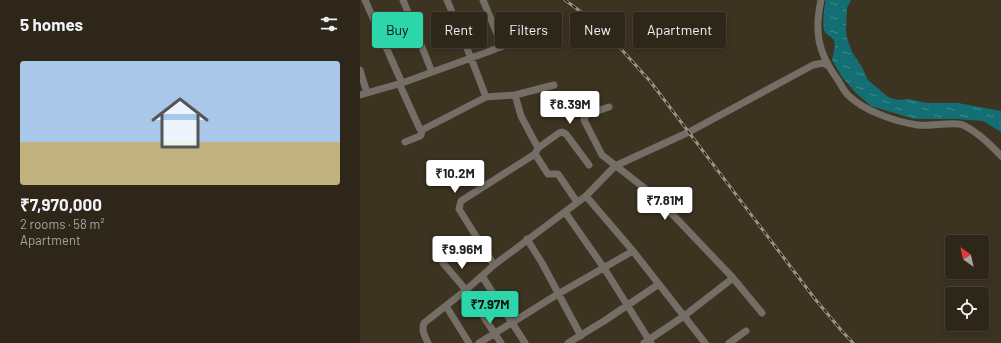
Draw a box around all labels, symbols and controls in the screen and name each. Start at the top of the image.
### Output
chip: Buy [372,12,423,48]
chip: Rent [431,12,487,48]
chip: Filters [495,12,562,48]
chip: New [570,12,625,48]
chip: Apartment [633,12,726,48]
icon: filters [318,13,340,35]
text: 5 homes [20,14,83,34]
icon: home [144,87,216,159]
pin: ₹8.39M [537,91,603,125]
text: ₹8.39M [549,96,591,112]
pin: ₹10.2M [422,160,488,194]
text: ₹10.2M [435,165,475,181]
pin: ₹7.81M [632,187,698,221]
text: ₹7.81M [646,192,684,208]
text: ₹7,970,000 [20,194,102,214]
text: 2 rooms · 58 m² [20,216,104,232]
text: Apartment [20,232,81,248]
north arrow [945,235,989,279]
map controls [945,235,989,331]
pin: ₹9.96M [429,236,495,270]
text: ₹9.96M [441,241,483,257]
button: locate [945,287,989,331]
pin: ₹7.97M [457,291,523,325]
text: ₹7.97M [470,296,510,312]

